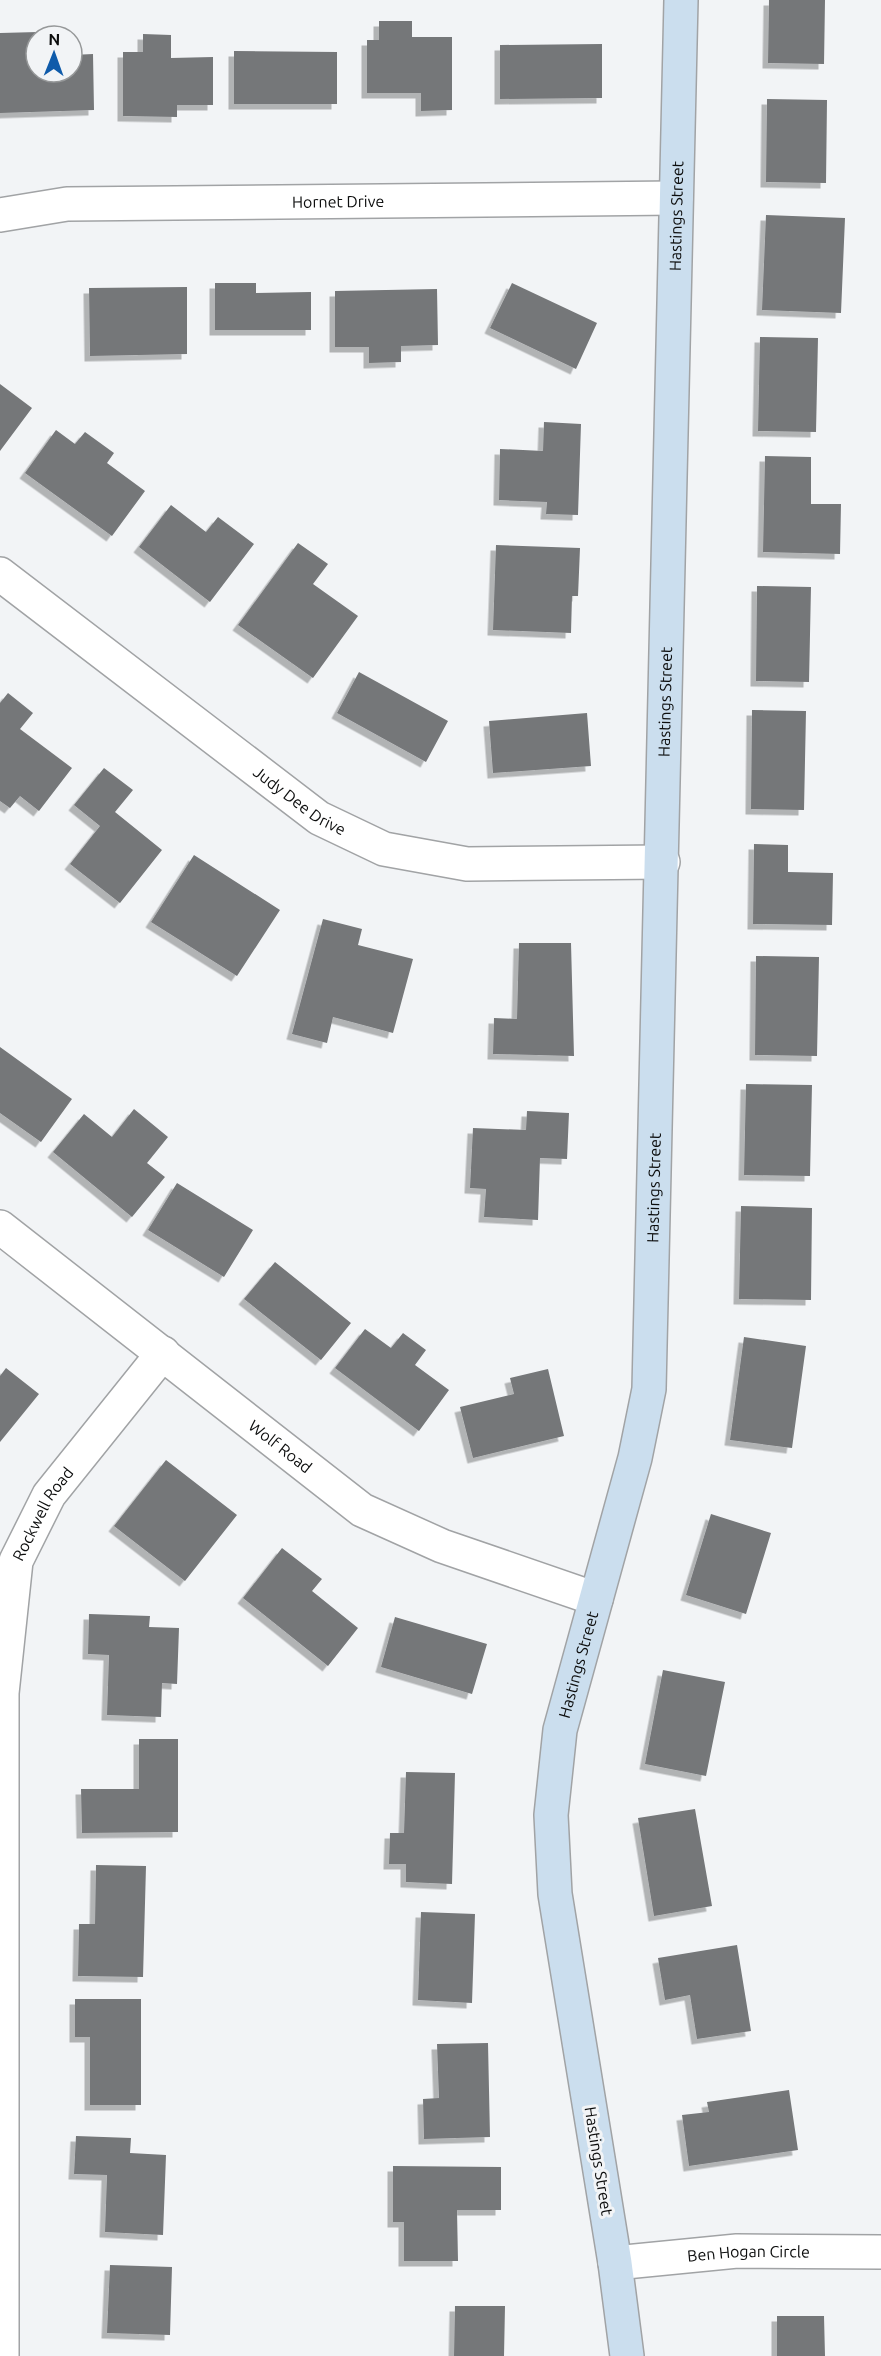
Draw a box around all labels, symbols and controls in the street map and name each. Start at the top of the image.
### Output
north arrow [24,24,84,84]
text: N [48,30,60,48]
street label: Hastings Street [666,160,686,271]
street label: Hornet Drive [292,192,384,211]
street label: Hastings Street [655,646,675,757]
street label: Judy Dee Drive [250,762,349,838]
street label: Hastings Street [643,1132,664,1243]
street label: Wolf Road [245,1416,315,1476]
street label: Rockwell Road [9,1464,77,1564]
street label: Hastings Street [555,1608,602,1720]
street label: Hastings Street [581,2105,617,2217]
street label: Ben Hogan Circle [686,2242,810,2265]

